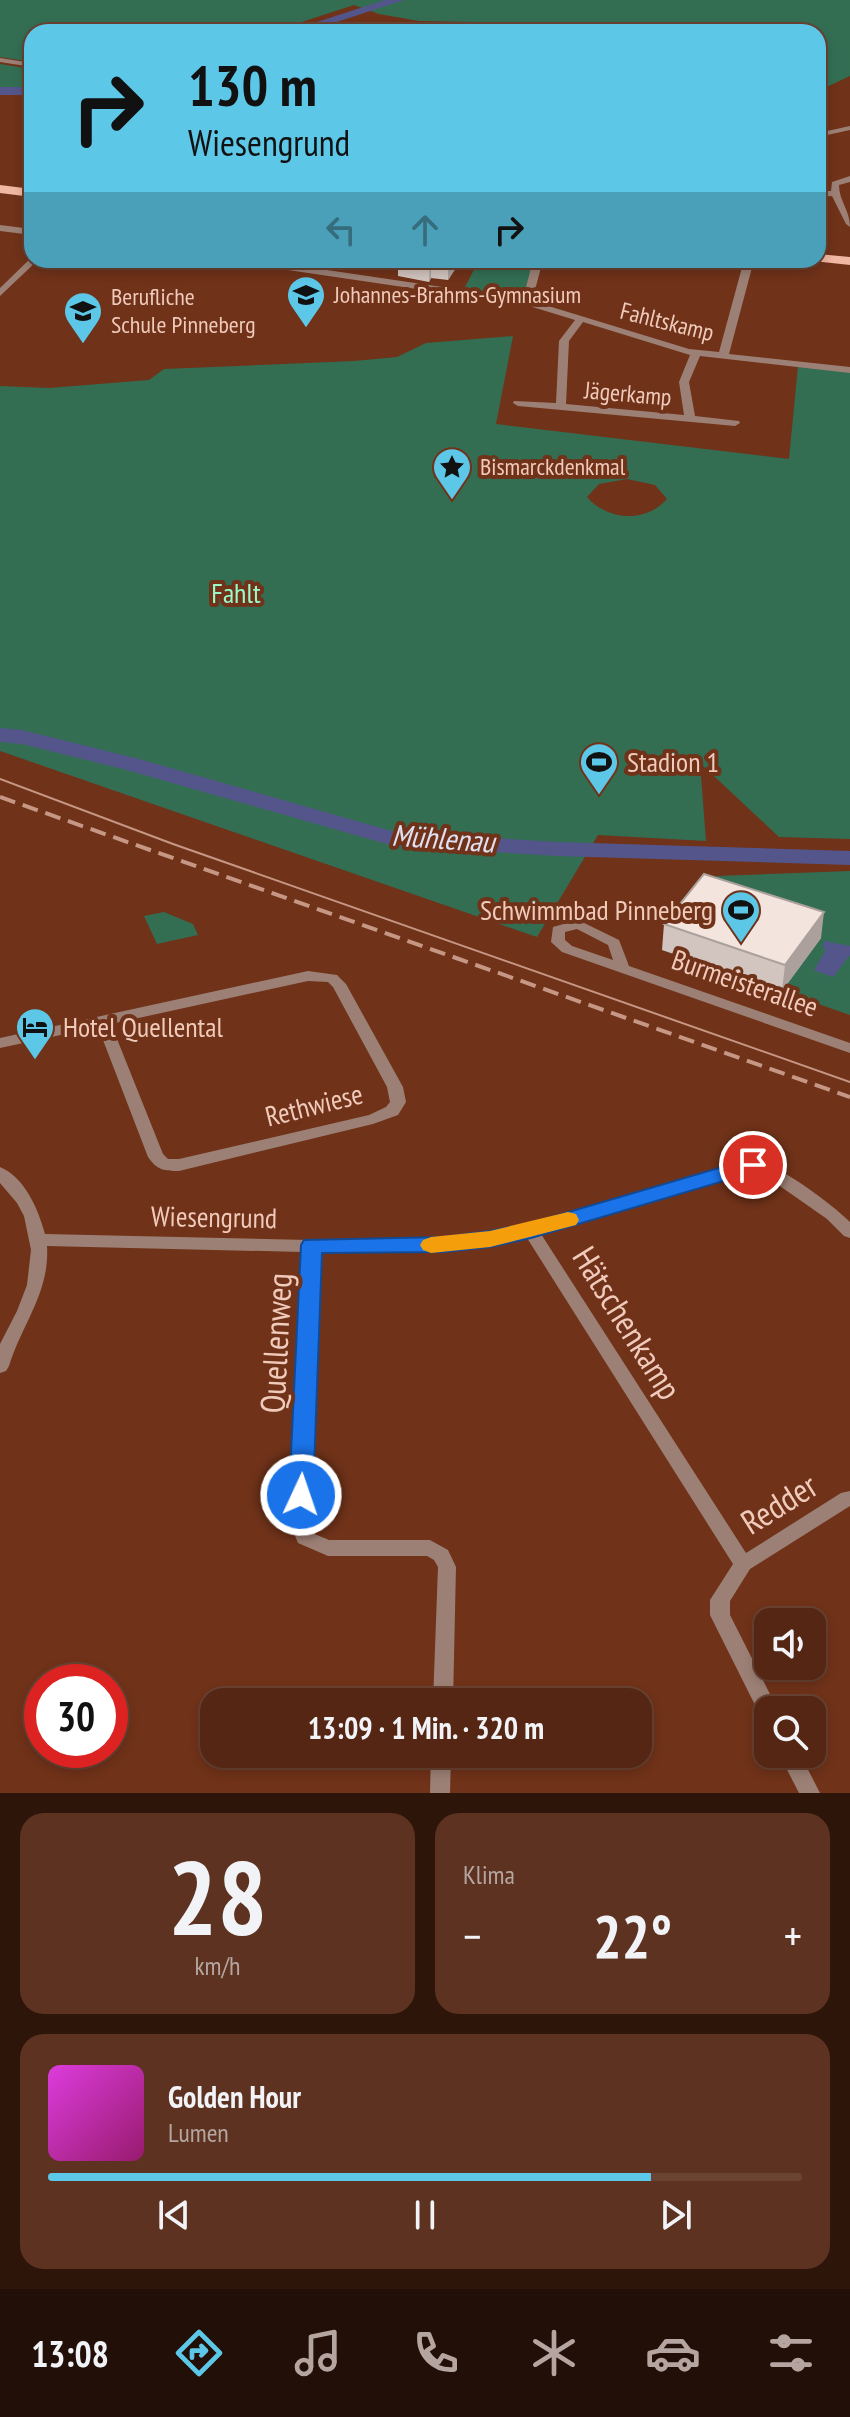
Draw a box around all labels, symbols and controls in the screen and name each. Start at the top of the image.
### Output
text: 130 m [188,49,317,121]
icon: right [56,56,160,160]
text: Wiesengrund [188,119,350,166]
icon: left [319,208,363,252]
icon: ahead [403,208,447,252]
icon: right [487,208,531,252]
school or university icon: Johannes-Brahms-Gymnasium [285,274,327,329]
place label: Johannes-Brahms-Gymnasium [333,279,581,310]
place label: Berufliche Schule Pinneberg [111,281,256,340]
school or university icon: Berufliche Schule Pinneberg [62,290,104,345]
street label: Fahltskamp [617,295,717,348]
street label: Jägerkamp [582,374,673,413]
place icon: Bismarckdenkmal [431,446,473,501]
place label: Bismarckdenkmal [480,451,626,482]
park label: Fahlt [211,574,261,611]
sports icon: Stadion 1 [578,741,620,796]
place label: Stadion 1 [627,743,719,780]
water label: Mühlenau [390,814,498,861]
sports icon: Schwimmbad Pinneberg [720,889,762,944]
place label: Schwimmbad Pinneberg [480,891,713,928]
street label: Burmeisterallee [667,940,823,1025]
hotel icon: Hotel Quellental [14,1006,56,1061]
place label: Hotel Quellental [63,1008,223,1045]
street label: Rethwiese [261,1075,366,1134]
pin [719,1131,787,1199]
icon: arrive [731,1143,775,1187]
street label: Wiesengrund [151,1197,277,1236]
street label: Hätschenkamp [564,1238,692,1407]
street label: Quellenweg [249,1272,301,1414]
position arrow [259,1453,343,1537]
street label: Redder [732,1462,825,1543]
map controls [754,1608,826,1768]
button: sound [754,1608,826,1680]
speed limit sign: 30 [24,1664,128,1768]
button: search [754,1696,826,1768]
text: 13:09 · 1 Min. · 320 m [308,1708,544,1747]
text: 28 [168,1829,267,1964]
text: Klima [463,1858,515,1891]
text: 22° [593,1897,672,1975]
text: − [463,1907,481,1964]
text: + [784,1907,802,1964]
text: km/h [194,1949,241,1982]
text: Golden Hour [168,2077,301,2116]
text: Lumen [168,2116,229,2149]
icon: previous [152,2193,196,2237]
icon: pause [403,2193,447,2237]
icon: next [654,2193,698,2237]
icon: directions [171,2325,227,2381]
icon: music [290,2325,346,2381]
icon: phone [408,2325,464,2381]
icon: climate [526,2325,582,2381]
icon: car [645,2325,701,2381]
icon: filters [763,2325,819,2381]
text: 13:08 [31,2330,109,2377]

